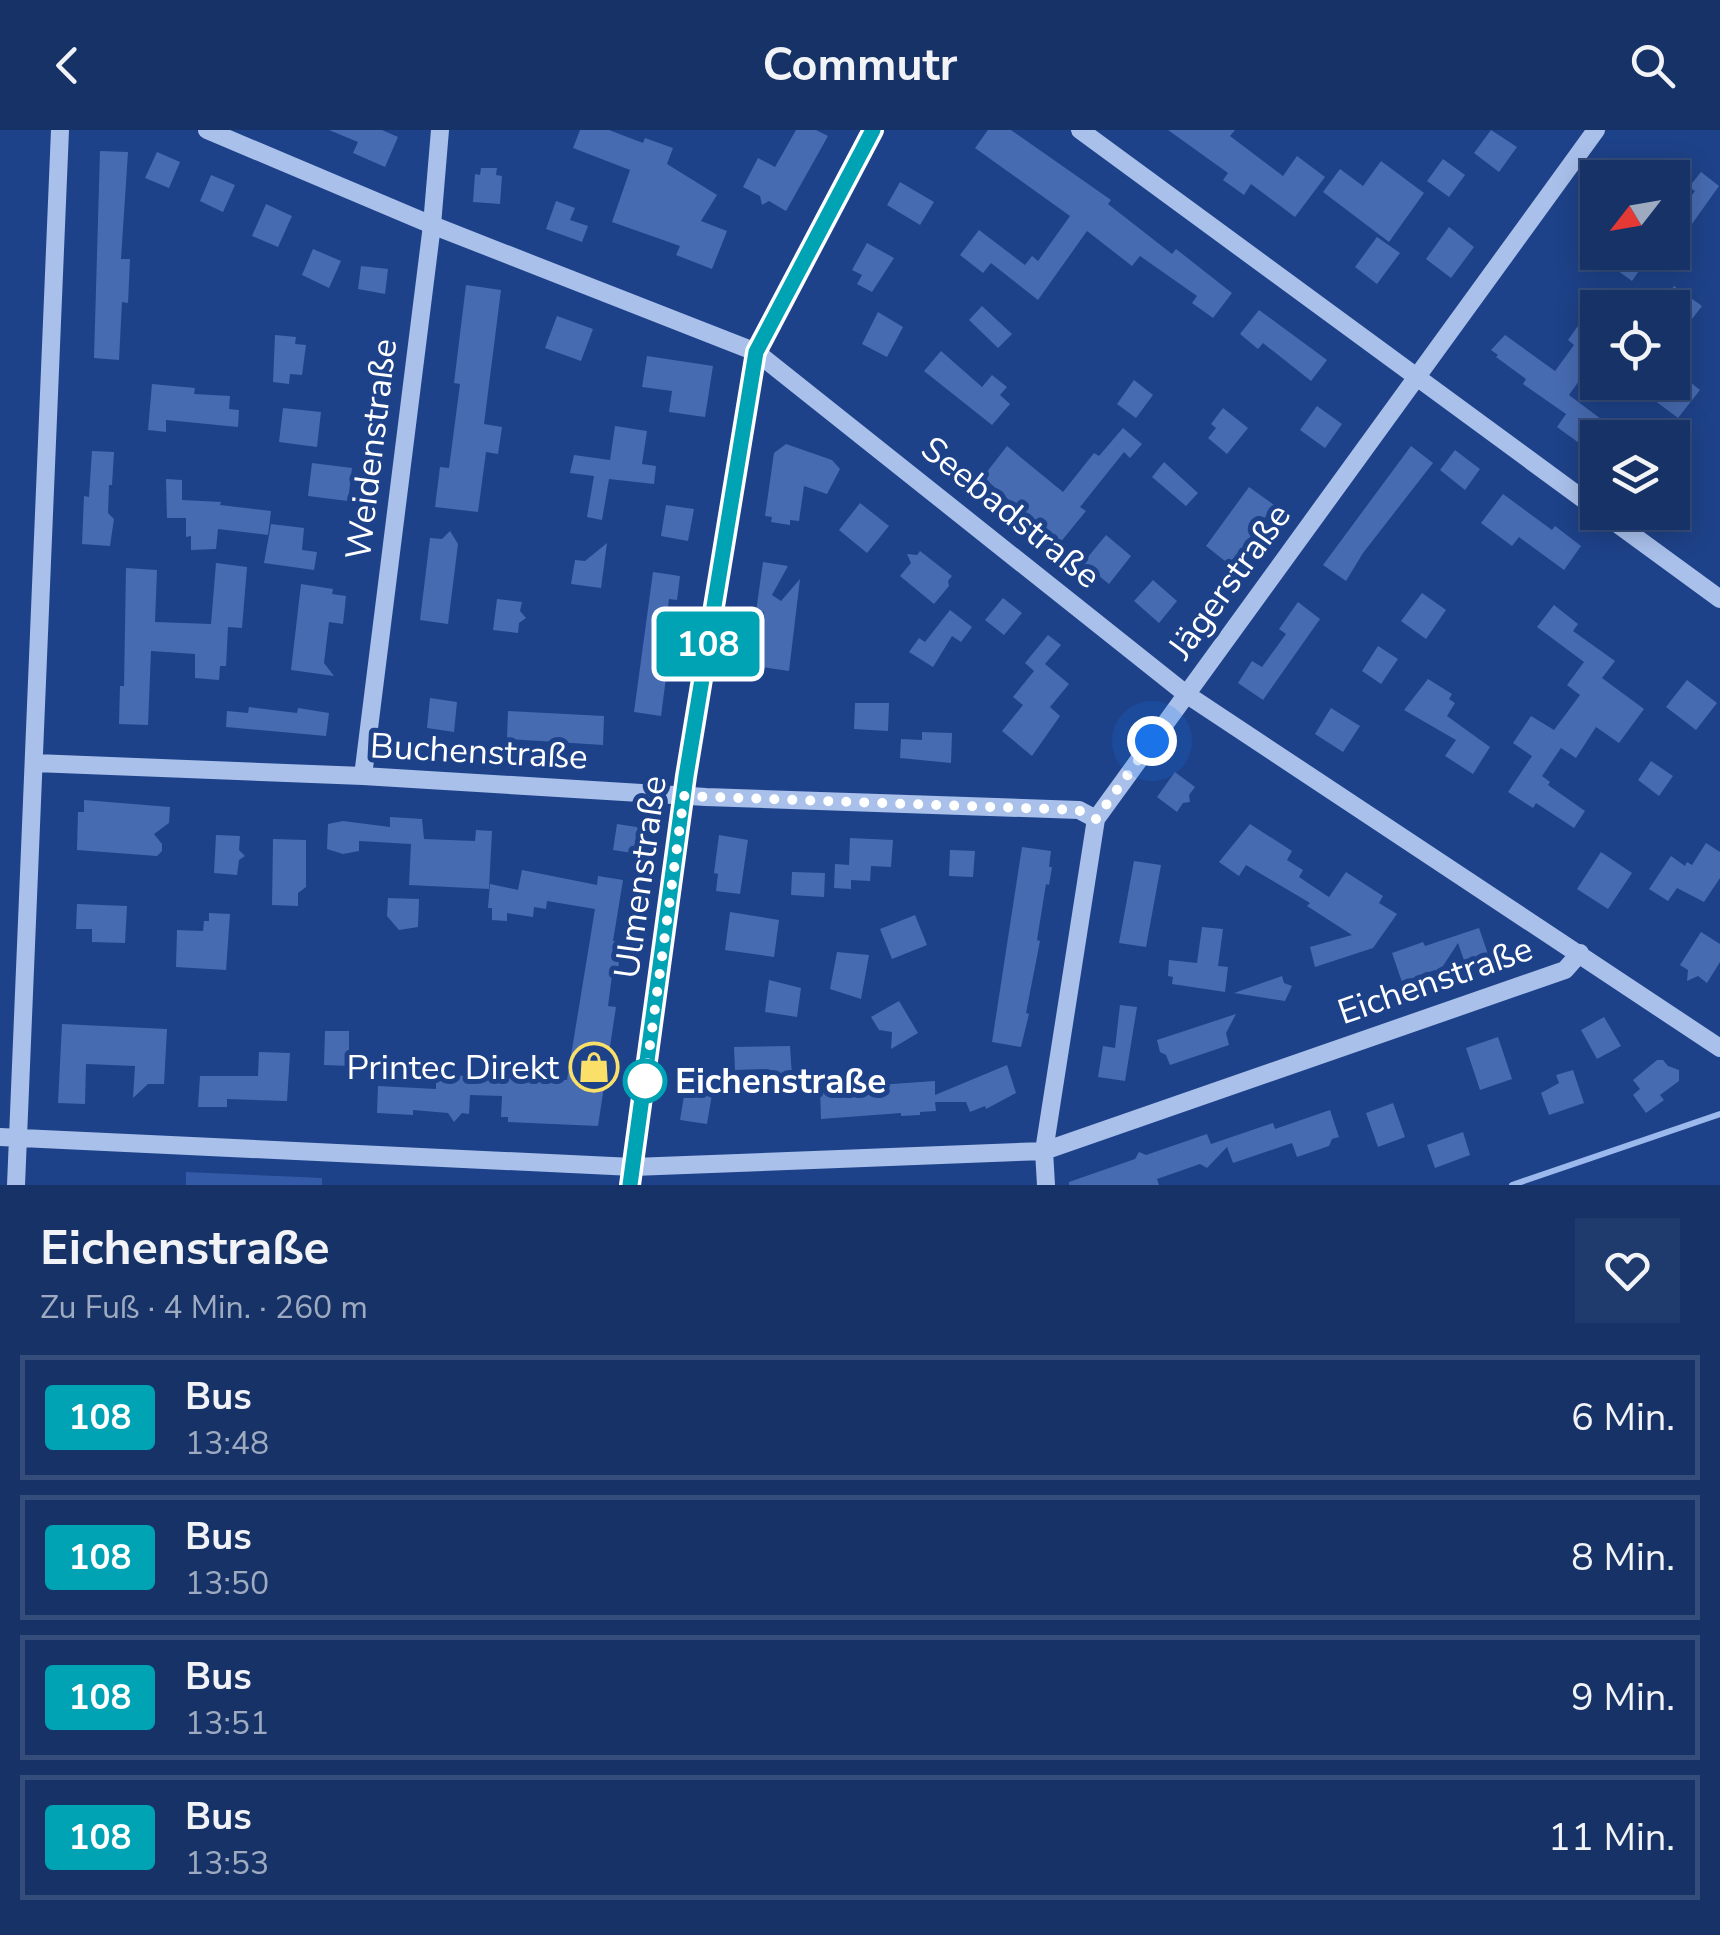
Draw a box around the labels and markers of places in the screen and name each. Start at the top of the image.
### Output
shop icon: Printec Direkt [568,1041,620,1093]
place label: Printec Direkt [346,1044,560,1091]
place label: Eichenstraße [675,1058,886,1105]
marker: Eichenstraße [624,1060,666,1102]

